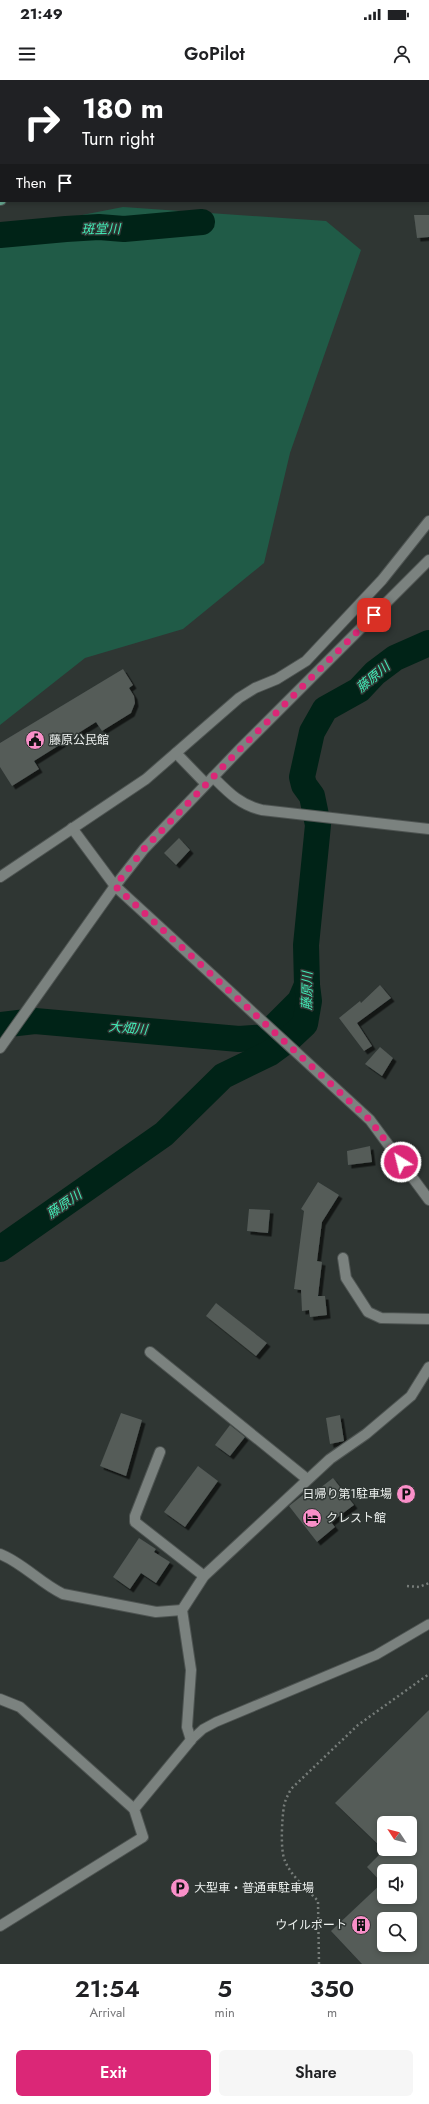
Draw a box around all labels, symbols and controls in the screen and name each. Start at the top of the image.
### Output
text: 21:49 [20,3,63,25]
text: GoPilot [184,41,245,67]
icon: menu [16,43,38,65]
icon: person [391,43,413,65]
text: 180 m [82,88,164,129]
icon: right [16,96,68,148]
text: Turn right [82,126,154,152]
text: Then [16,172,46,194]
icon: arrive [54,172,76,194]
water label: 斑堂川 [81,219,123,239]
pin [357,598,391,632]
icon: arrive [363,604,385,626]
water label: 藤原川 [352,656,396,697]
public building icon: 藤原公民館 [24,729,46,751]
place label: 藤原公民館 [49,731,109,749]
water label: 藤原川 [297,969,317,1011]
water label: 大畑川 [108,1017,150,1039]
position arrow [380,1141,422,1183]
water label: 藤原川 [43,1184,87,1223]
parking icon: 日帰り第1駐車場 [395,1483,417,1505]
place label: 日帰り第1駐車場 [303,1485,392,1503]
hotel icon: クレスト館 [301,1507,323,1529]
place label: クレスト館 [326,1509,386,1527]
north arrow [377,1816,417,1856]
map controls [377,1816,417,1952]
button: sound [377,1864,417,1904]
parking icon: 大型車・普通車駐車場 [169,1877,191,1899]
place label: 大型車・普通車駐車場 [194,1879,314,1897]
button: search [377,1912,417,1952]
building icon: ウイルポート [350,1914,372,1936]
place label: ウイルポート [275,1916,347,1934]
text: 21:54 [75,1971,140,2006]
text: 5 [217,1971,232,2006]
text: 350 [310,1971,354,2006]
text: Arrival [89,2003,125,2022]
text: min [215,2003,235,2022]
text: m [327,2003,337,2022]
button: Exit [16,2050,211,2096]
button: Share [219,2050,413,2096]

